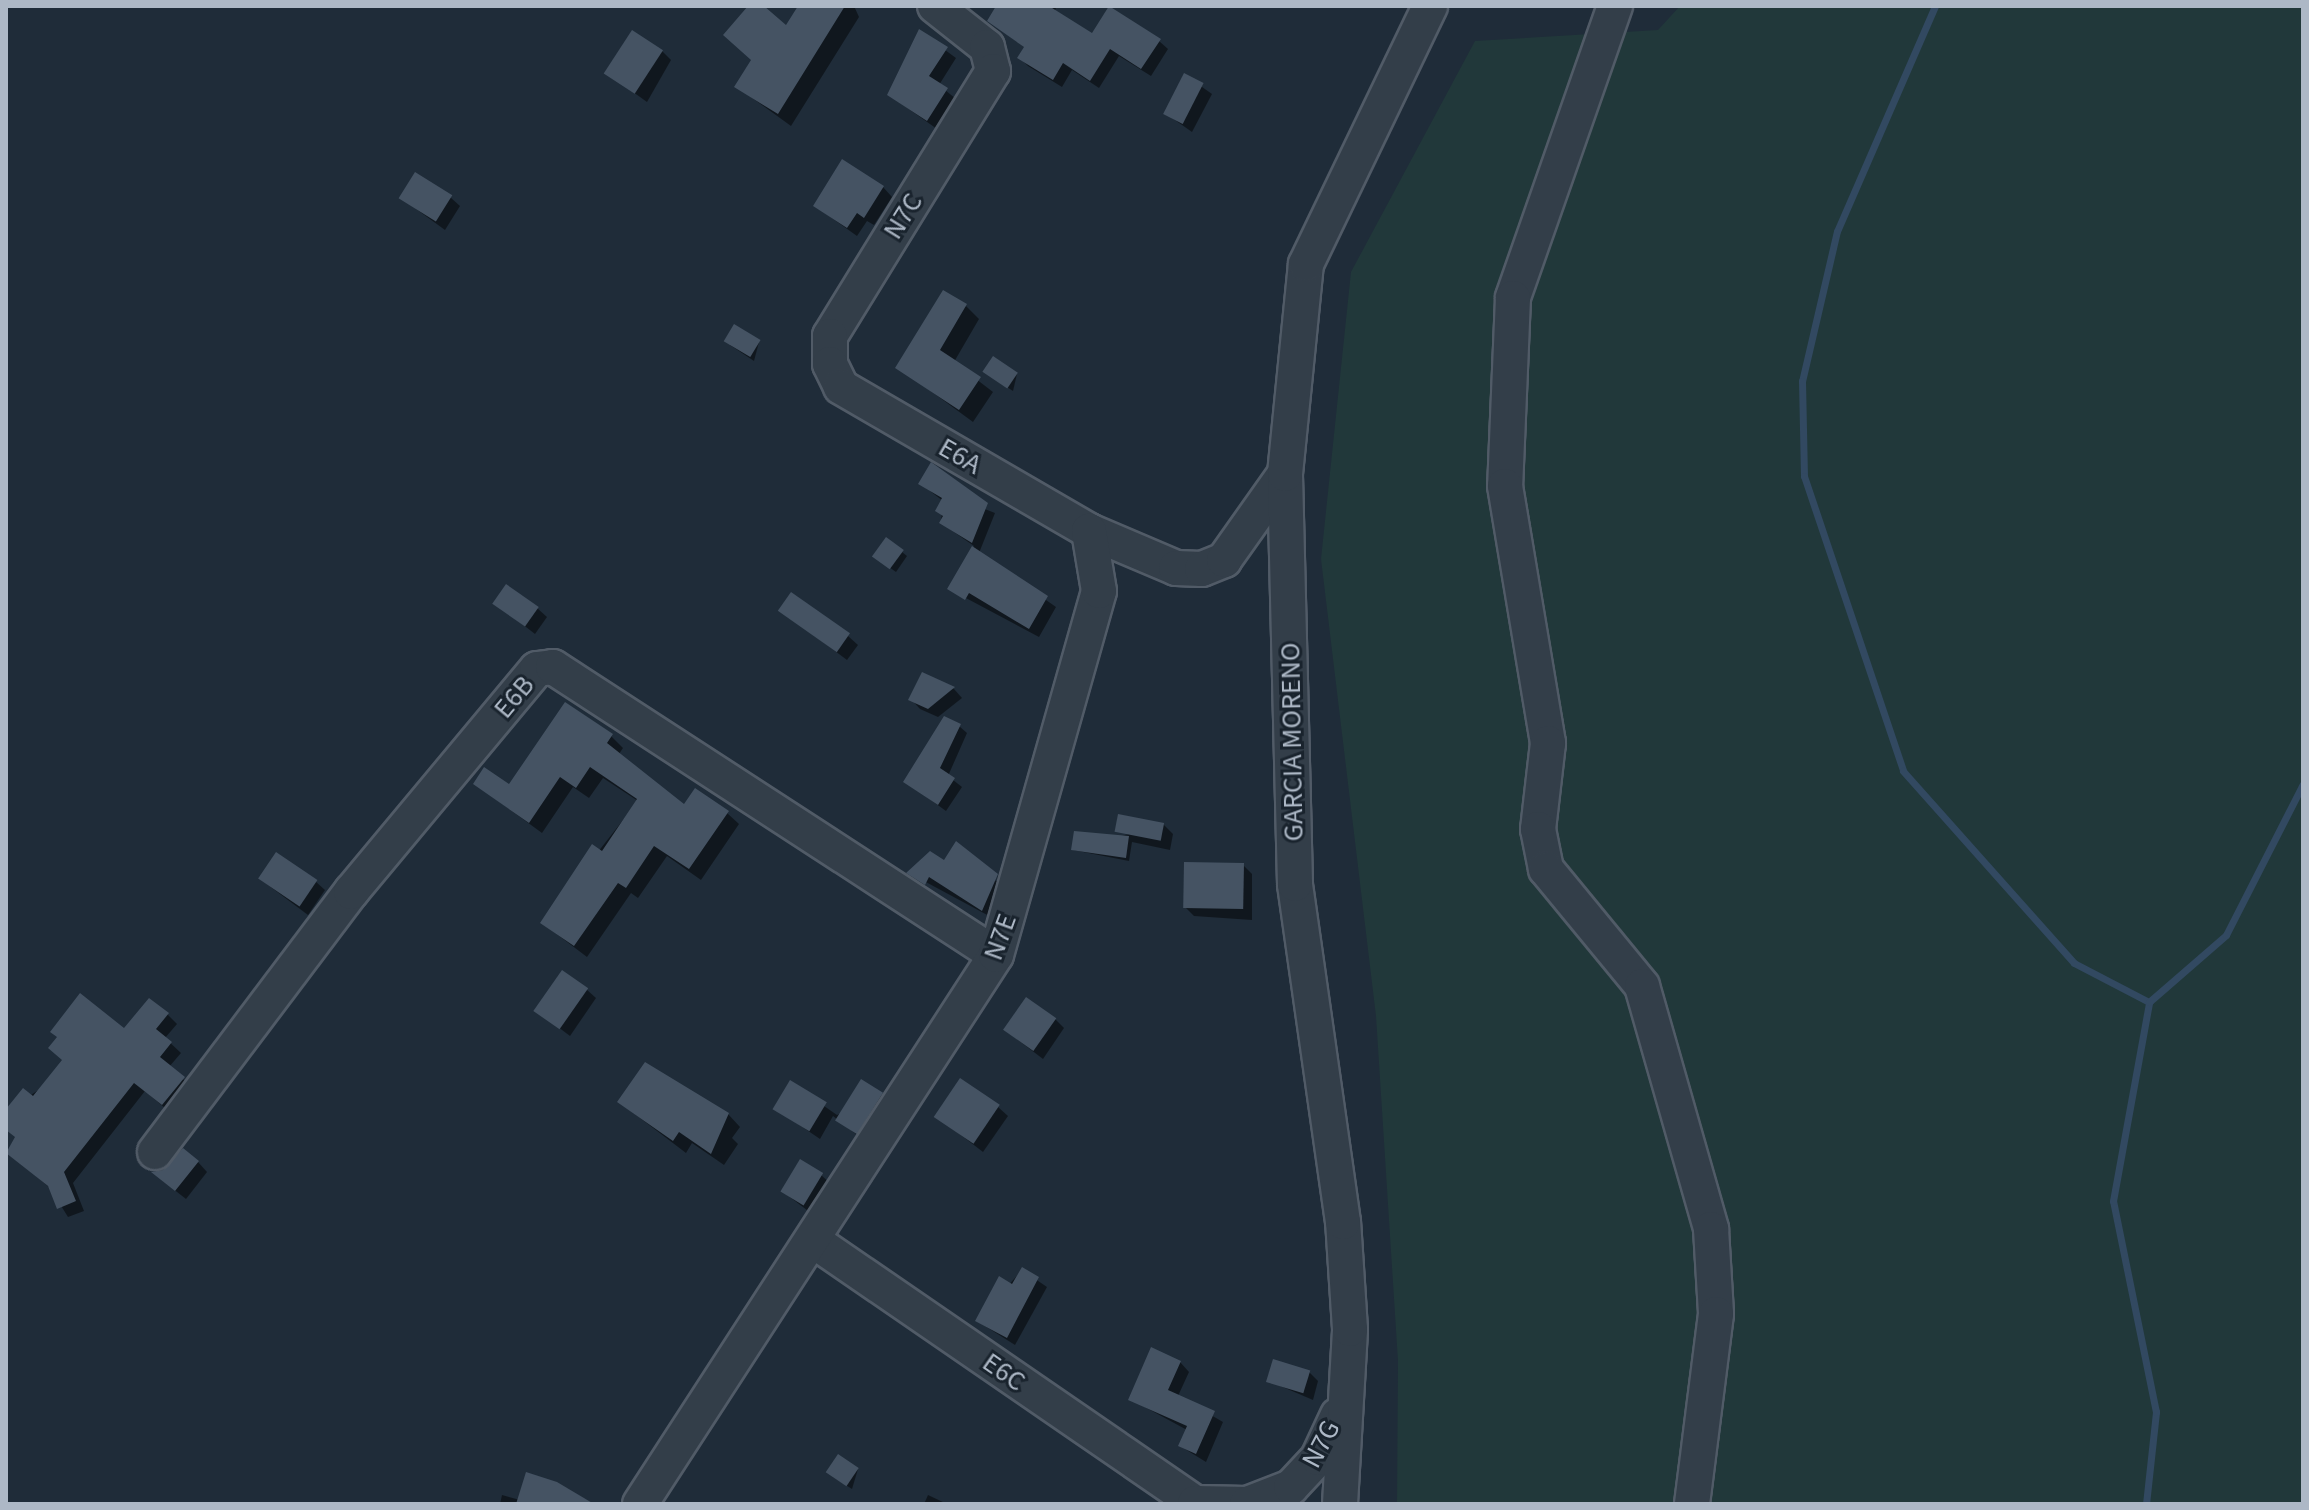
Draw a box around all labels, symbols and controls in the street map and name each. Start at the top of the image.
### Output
street label: N7C [876,187,930,245]
street label: E6A [933,430,987,482]
street label: GARCIA MORENO [1273,642,1311,842]
street label: E6B [487,669,541,725]
street label: N7E [976,909,1024,965]
street label: E6C [976,1345,1032,1399]
street label: N7G [1295,1414,1347,1474]

